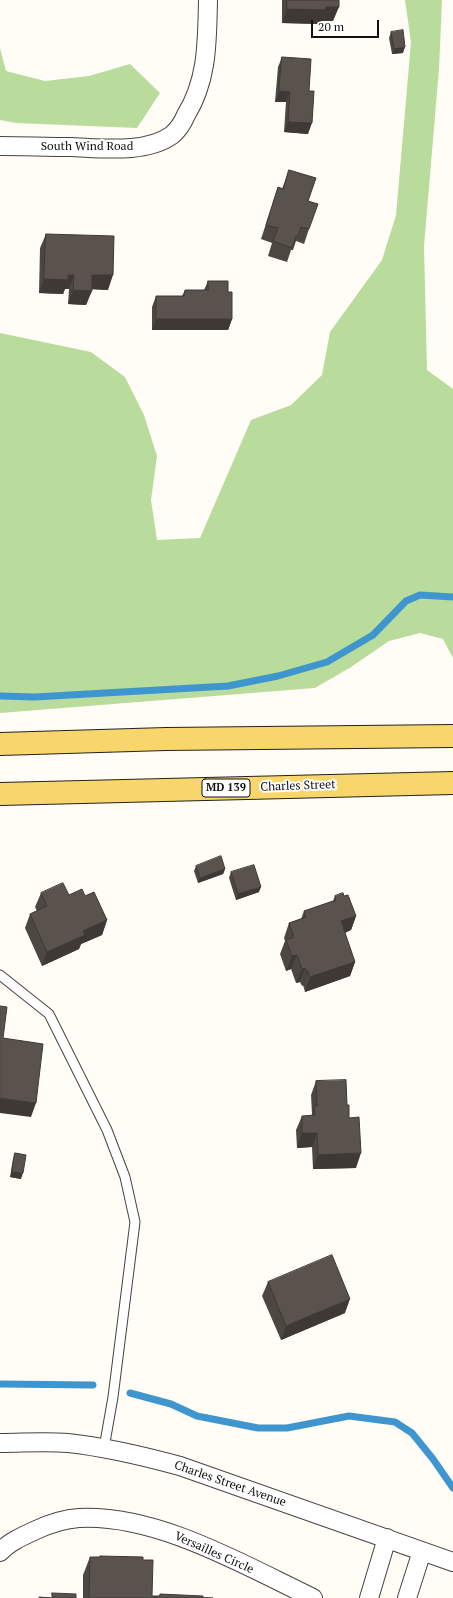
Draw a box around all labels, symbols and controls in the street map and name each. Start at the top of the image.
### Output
scale bar [313,12,381,38]
text: 20 m [318,19,344,34]
street label: South Wind Road [41,140,133,154]
street label: Charles Street [260,777,336,795]
road number: MD 139 [202,779,250,797]
street label: Charles Street Avenue [172,1458,288,1510]
street label: Versailles Circle [172,1529,256,1577]

